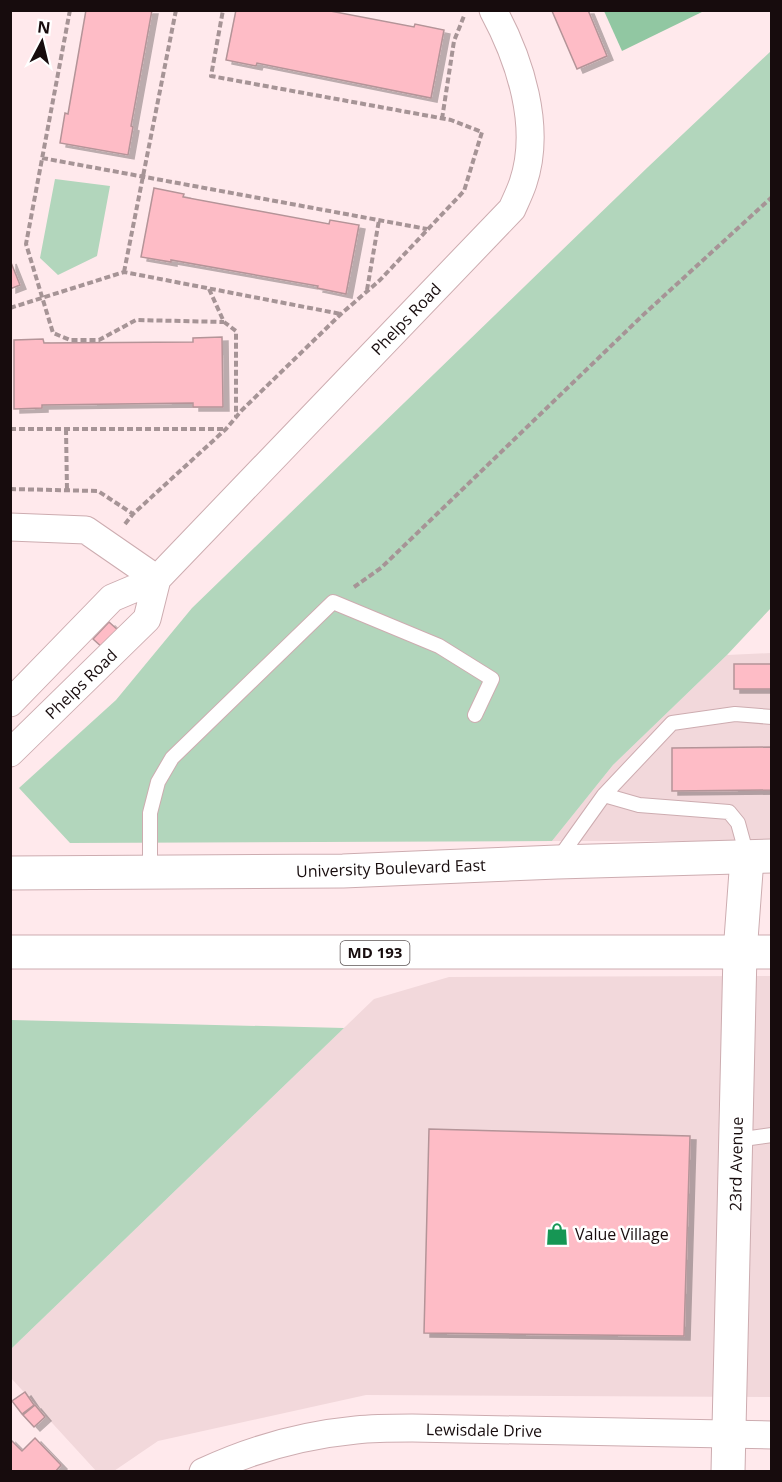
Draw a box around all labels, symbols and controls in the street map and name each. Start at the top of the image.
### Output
north arrow [12,12,72,72]
text: N [36,15,52,39]
street label: Phelps Road [366,278,446,360]
street label: Phelps Road [40,644,122,724]
street label: University Boulevard East [296,854,487,882]
road number: MD 193 [340,941,410,965]
street label: 23rd Avenue [724,1117,748,1211]
shop icon: Value Village [544,1221,570,1247]
place label: Value Village [575,1223,669,1245]
street label: Lewisdale Drive [426,1418,542,1442]

